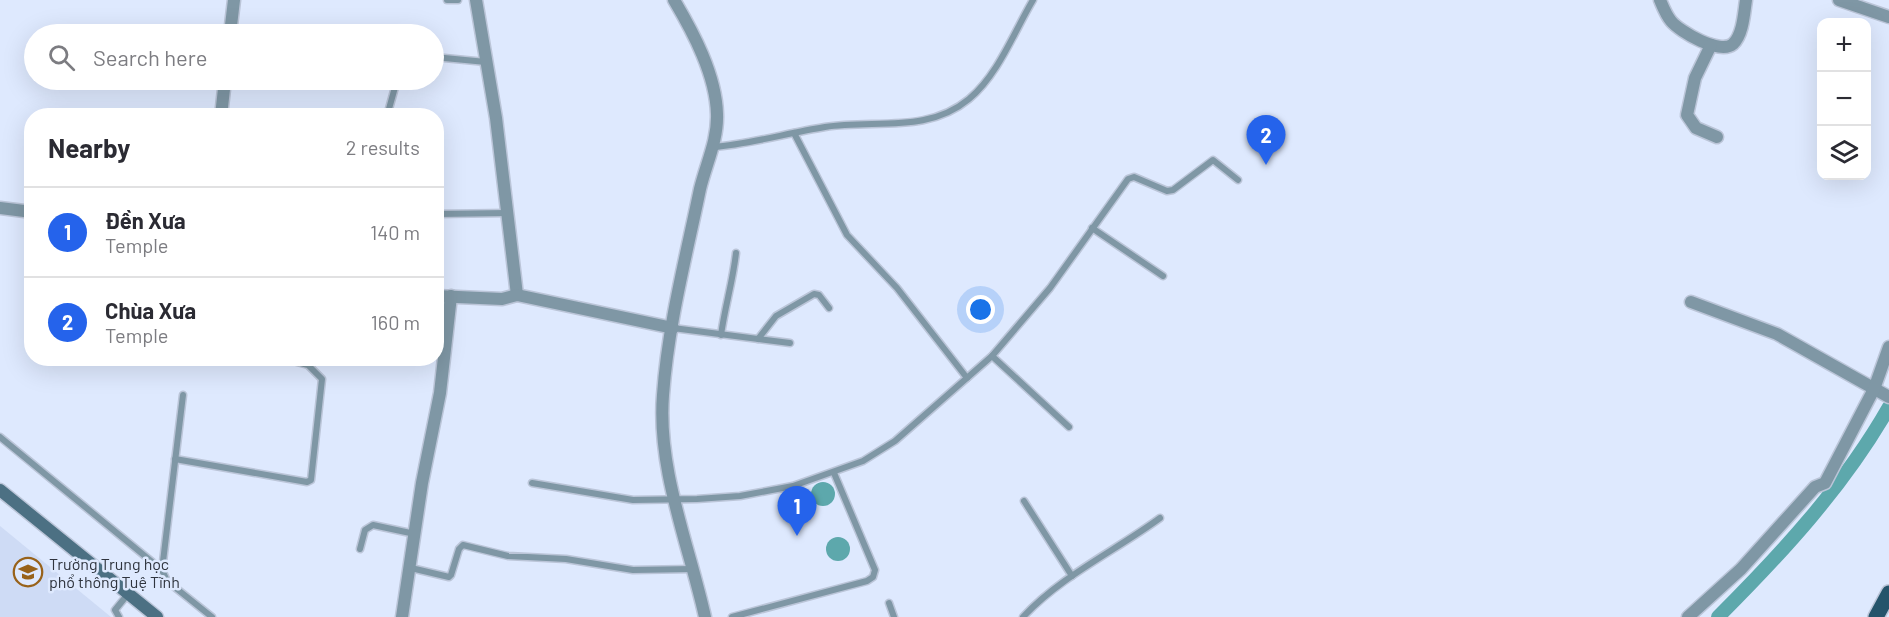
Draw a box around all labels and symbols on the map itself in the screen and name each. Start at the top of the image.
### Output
pin: 2 [1246,116,1286,165]
your location [966,295,995,324]
pin: 1 [778,486,816,536]
place label: Trường Trung học phổ thông Tuệ Tĩnh [49,554,180,591]
school or university icon: Trường Trung học phổ thông Tuệ Tĩnh [12,556,44,588]

